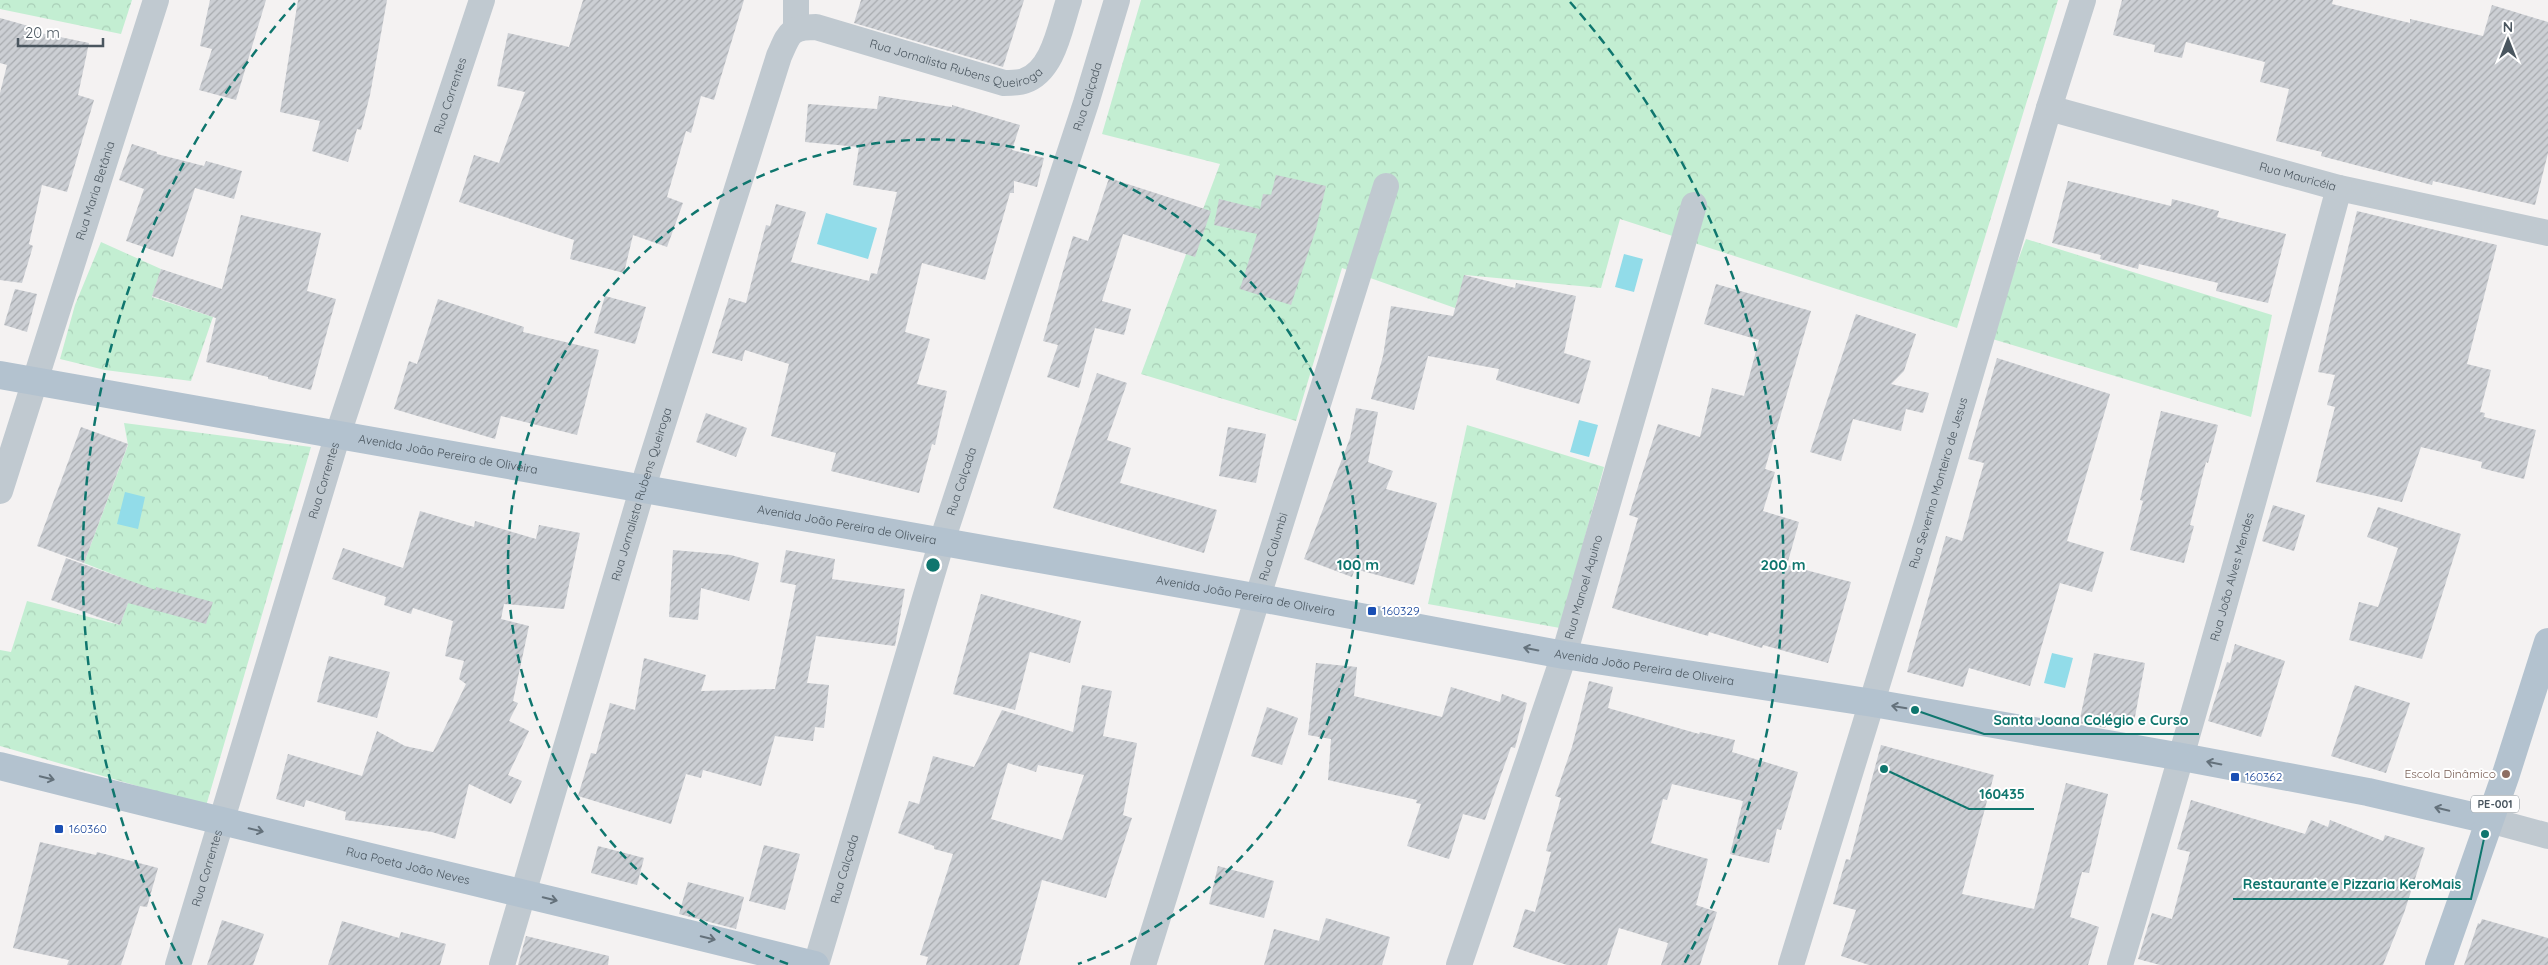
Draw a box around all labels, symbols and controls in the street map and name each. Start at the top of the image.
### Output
scale bar [18,15,102,47]
north arrow [2483,15,2533,65]
text: N [2503,18,2513,36]
text: 20 m [25,23,60,42]
street label: Rua Jornalista Rubens Queiroga [868,35,1046,90]
street label: Rua Correntes [430,55,470,136]
street label: Rua Calçada [1069,60,1105,133]
street label: Rua Maria Betânia [72,139,118,242]
street label: Rua Mauricéia [2258,158,2338,194]
street label: Rua Severino Monteiro de Jesus [1905,395,1971,570]
street label: Rua Jornalista Rubens Queiroga [608,406,675,583]
street label: Avenida João Pereira de Oliveira [357,431,539,477]
street label: Rua Correntes [305,440,342,521]
street label: Rua Calçada [943,445,979,517]
street label: Avenida João Pereira de Oliveira [756,501,938,548]
street label: Rua João Alves Mendes [2206,510,2257,643]
street label: Rua Calumbi [1255,511,1291,583]
street label: Rua Manoel Aquino [1561,533,1605,641]
text: 100 m [1337,555,1379,574]
text: 200 m [1761,555,1806,574]
centre of rings [924,556,942,574]
street label: Avenida João Pereira de Oliveira [1155,572,1336,619]
place label: 160329 [1382,603,1420,618]
marker: 160329 [1366,605,1378,617]
one-way arrow [1523,644,1539,654]
street label: Avenida João Pereira de Oliveira [1553,645,1735,688]
one-way arrow [1891,702,1907,712]
callout: Santa Joana Colégio e Curso [1984,705,2199,734]
text: Santa Joana Colégio e Curso [1993,711,2189,729]
one-way arrow [2206,758,2222,767]
place label: Escola Dinâmico [2404,766,2496,781]
marker: Escola Dinâmico [2500,768,2512,780]
place label: 160362 [2245,769,2283,784]
marker: 160362 [2229,771,2241,783]
one-way arrow [39,774,55,783]
callout: 160435 [1969,780,2034,809]
text: 160435 [1979,785,2025,803]
road number: PE-001 [2471,796,2519,812]
one-way arrow [2434,804,2450,813]
place label: 160360 [69,821,107,836]
marker: 160360 [53,823,65,835]
one-way arrow [247,826,263,835]
street label: Rua Correntes [188,828,225,908]
street label: Rua Calçada [827,833,861,905]
street label: Rua Poeta João Neves [344,843,472,888]
callout: Restaurante e Pizzaria KeroMais [2233,870,2471,899]
text: Restaurante e Pizzaria KeroMais [2243,875,2461,893]
one-way arrow [542,895,558,904]
one-way arrow [700,934,716,943]

